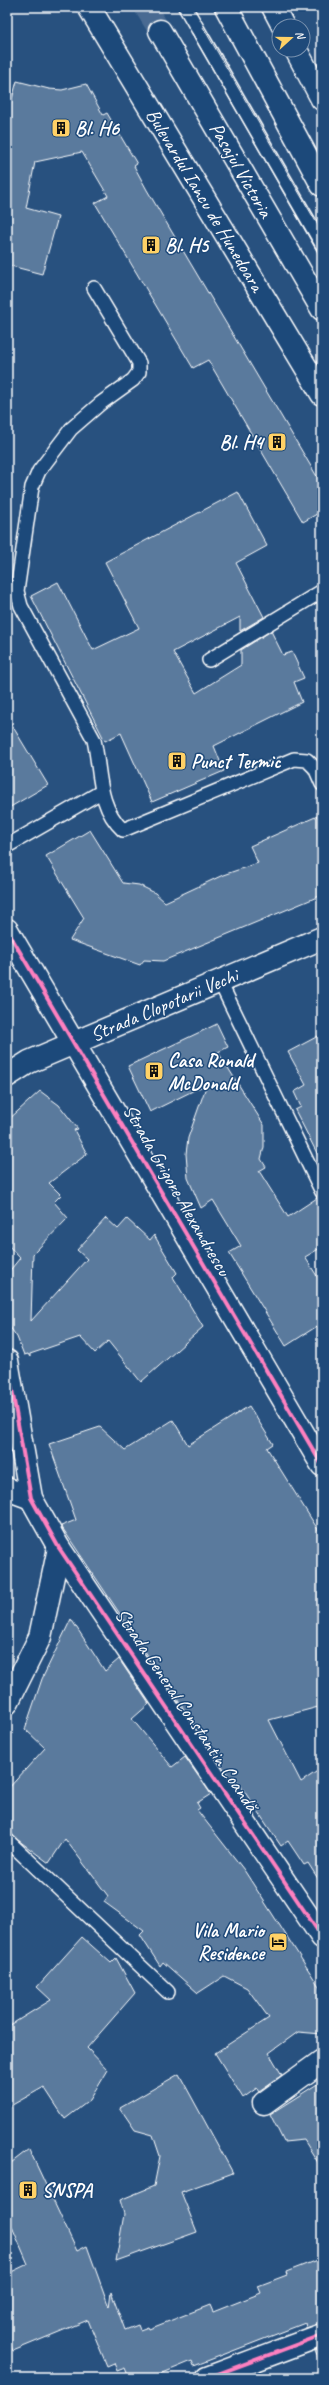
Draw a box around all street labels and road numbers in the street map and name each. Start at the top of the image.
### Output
street label: Bulevardul Iancu de Hunedoara [140,104,271,298]
street label: Pasajul Victoria [204,118,279,223]
street label: Strada Clopotarii Vechi [87,962,244,1047]
street label: Strada Grigore Alexandrescu [118,1100,237,1282]
street label: Strada General Constantin Coandă [109,1603,266,1818]

